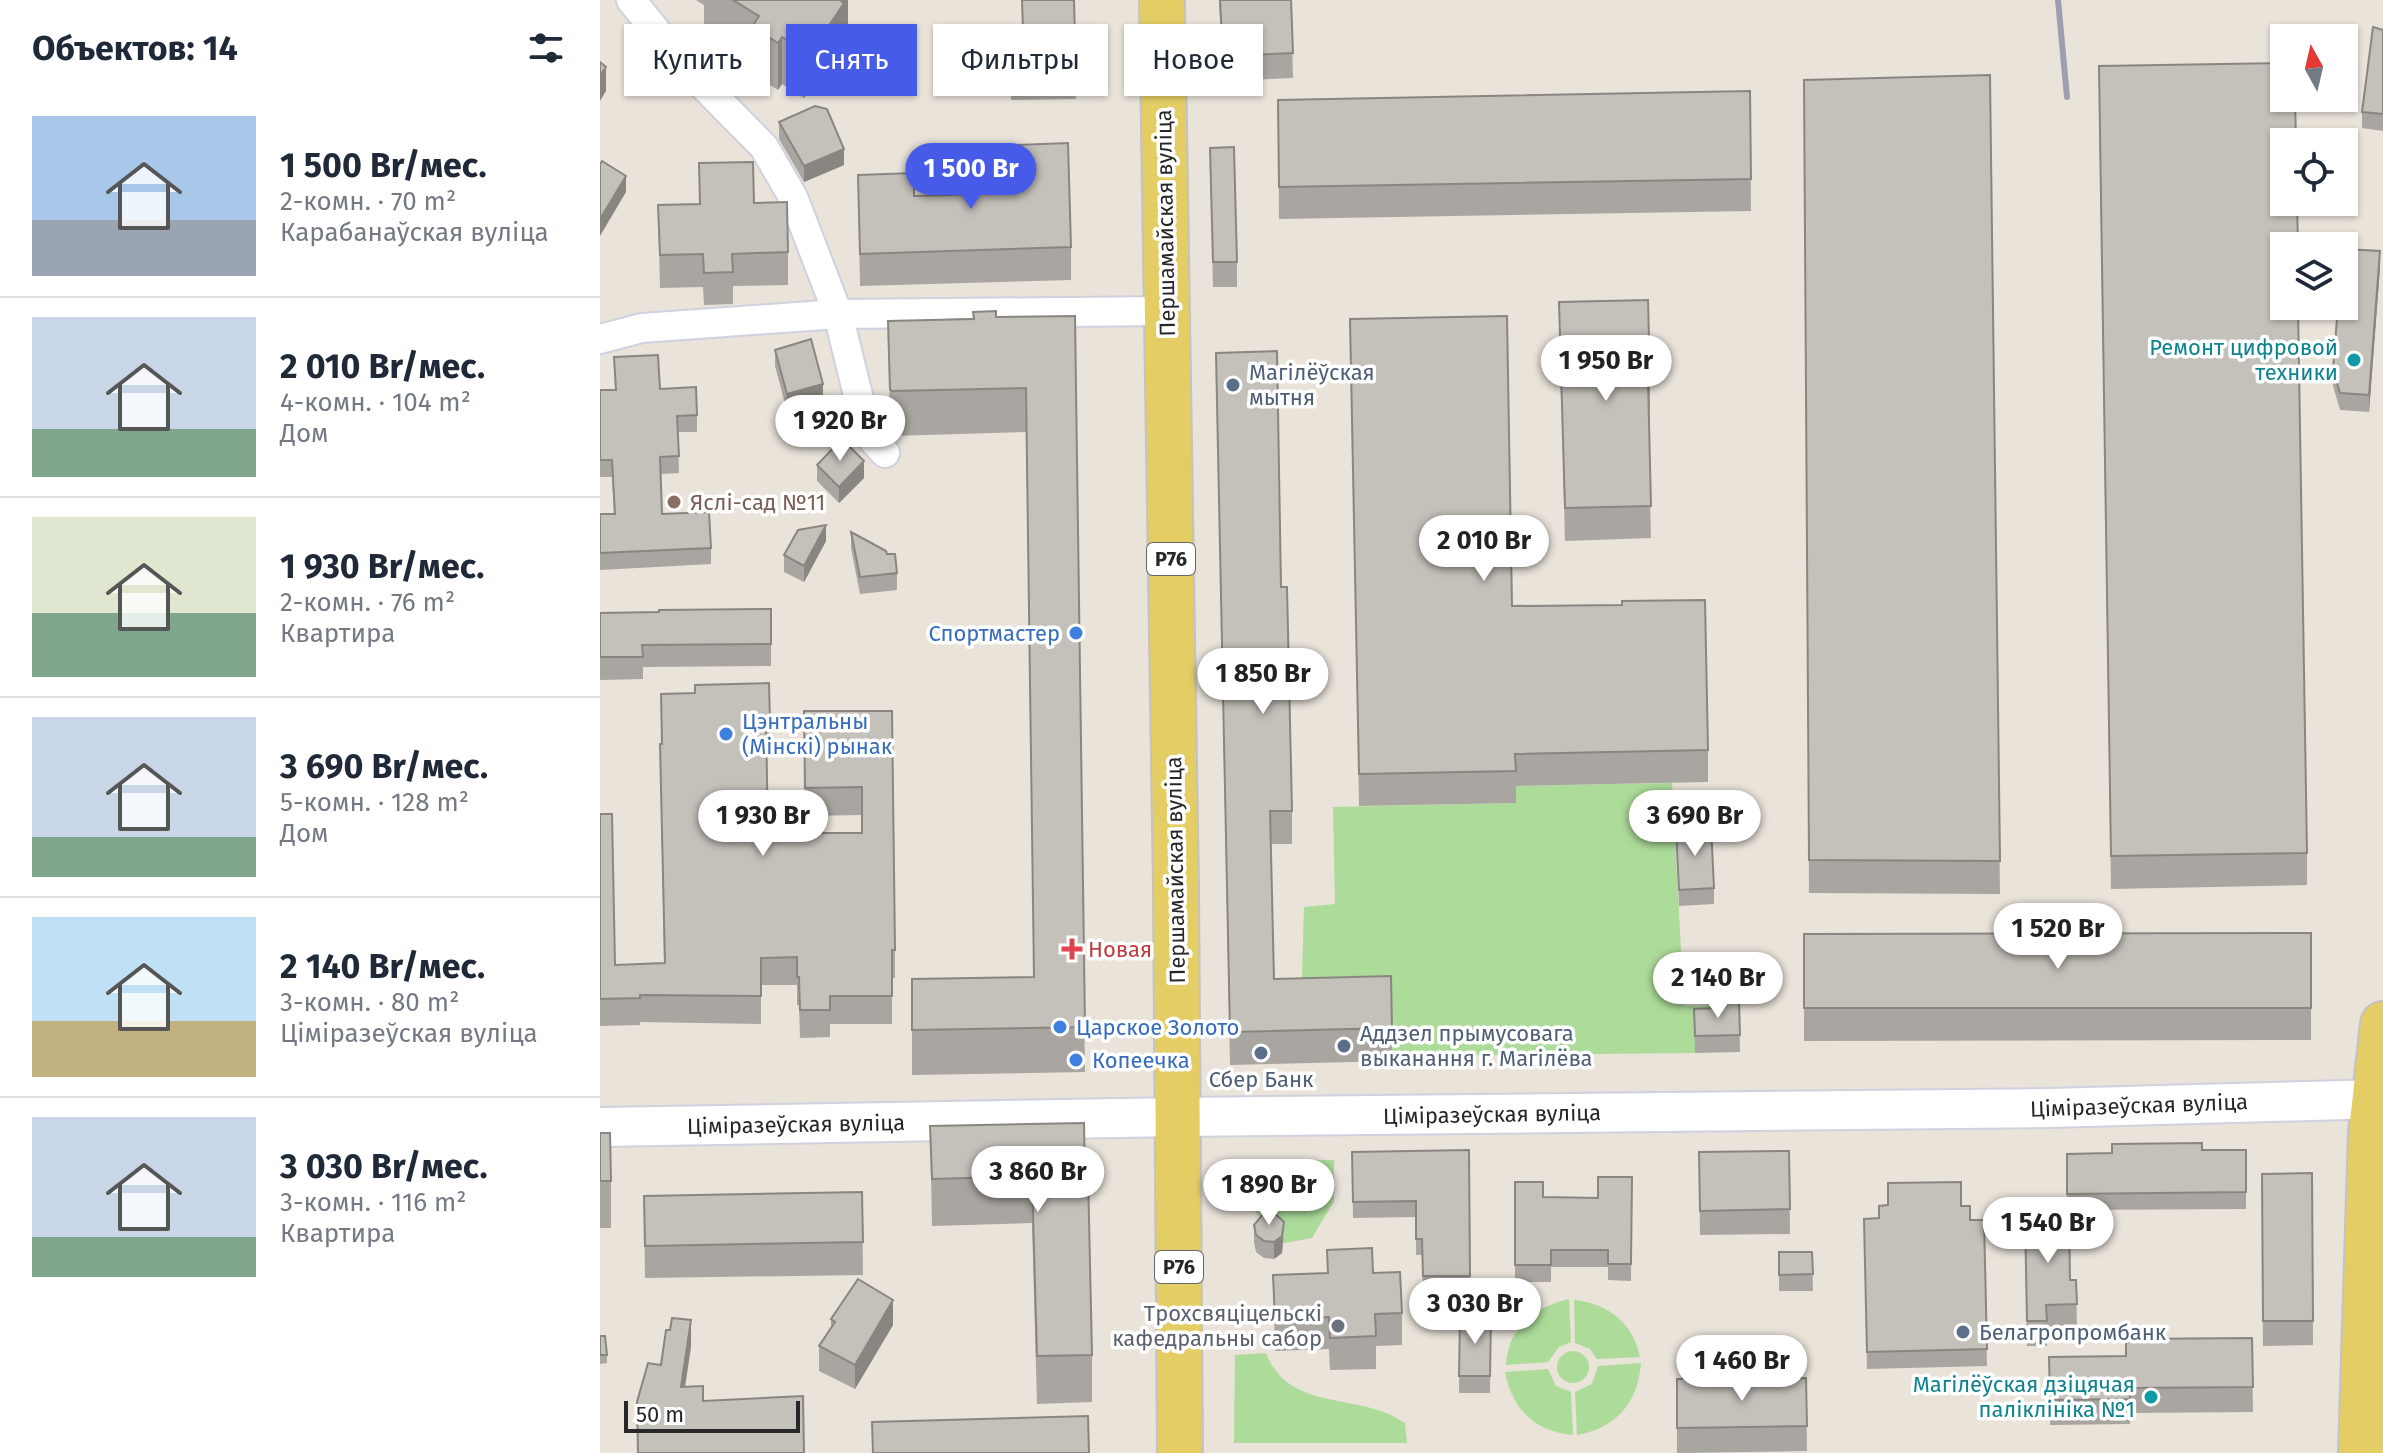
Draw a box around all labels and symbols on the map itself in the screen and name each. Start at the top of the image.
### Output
north arrow [2270,24,2358,112]
street label: Першамайская вуліца [1150,109,1181,337]
pin: 1 500 Br [888,143,1054,211]
place label: Ремонт цифровой техники [2149,334,2338,386]
pin: 1 950 Br [1523,335,1689,403]
marker: Ремонт цифровой техники [2345,351,2363,369]
place label: Магілёўская мытня [1249,359,1375,411]
marker: Магілёўская мытня [1224,376,1242,394]
pin: 1 920 Br [757,395,923,463]
place label: Яслі-сад №11 [690,489,825,516]
marker: Яслі-сад №11 [665,493,683,511]
pin: 2 010 Br [1401,515,1567,583]
road number: Р76 [1147,543,1195,575]
place label: Спортмастер [929,620,1060,647]
marker: Спортмастер [1067,624,1085,642]
pin: 1 850 Br [1180,648,1346,716]
place label: Цэнтральны (Мінскі) рынак [742,708,893,760]
marker: Цэнтральны (Мінскі) рынак [717,725,735,743]
street label: Першамайская вуліца [1160,756,1191,984]
pin: 1 930 Br [680,790,846,858]
pin: 3 690 Br [1612,790,1778,858]
pin: 1 520 Br [1975,903,2141,971]
place label: Новая [1088,936,1152,963]
marker: Новая [1063,940,1081,958]
pin: 2 140 Br [1635,952,1801,1020]
place label: Царское Золото [1076,1014,1239,1041]
marker: Царское Золото [1051,1018,1069,1036]
place label: Аддзел прымусовага выканання г. Магілёва [1360,1020,1593,1072]
marker: Аддзел прымусовага выканання г. Магілёва [1335,1037,1353,1055]
marker: Сбер Банк [1252,1044,1270,1062]
place label: Копеечка [1092,1047,1190,1074]
marker: Копеечка [1067,1051,1085,1069]
place label: Сбер Банк [1209,1066,1314,1093]
street label: Ціміразеўская вуліца [2030,1088,2248,1123]
street label: Ціміразеўская вуліца [1383,1099,1601,1130]
street label: Ціміразеўская вуліца [687,1109,905,1140]
pin: 3 860 Br [955,1146,1121,1214]
pin: 1 890 Br [1186,1159,1352,1227]
pin: 1 540 Br [1965,1197,2131,1265]
road number: Р76 [1155,1251,1203,1283]
pin: 3 030 Br [1392,1278,1558,1346]
place label: Трохсвяціцельскі кафедральны сабор [1112,1300,1322,1352]
marker: Трохсвяціцельскі кафедральны сабор [1329,1317,1347,1335]
place label: Белагропромбанк [1979,1319,2167,1346]
marker: Белагропромбанк [1954,1323,1972,1341]
pin: 1 460 Br [1659,1335,1825,1403]
place label: Магілёўская дзіцячая паліклініка №1 [1913,1371,2135,1423]
marker: Магілёўская дзіцячая паліклініка №1 [2142,1388,2160,1406]
scale bar [624,1397,800,1433]

